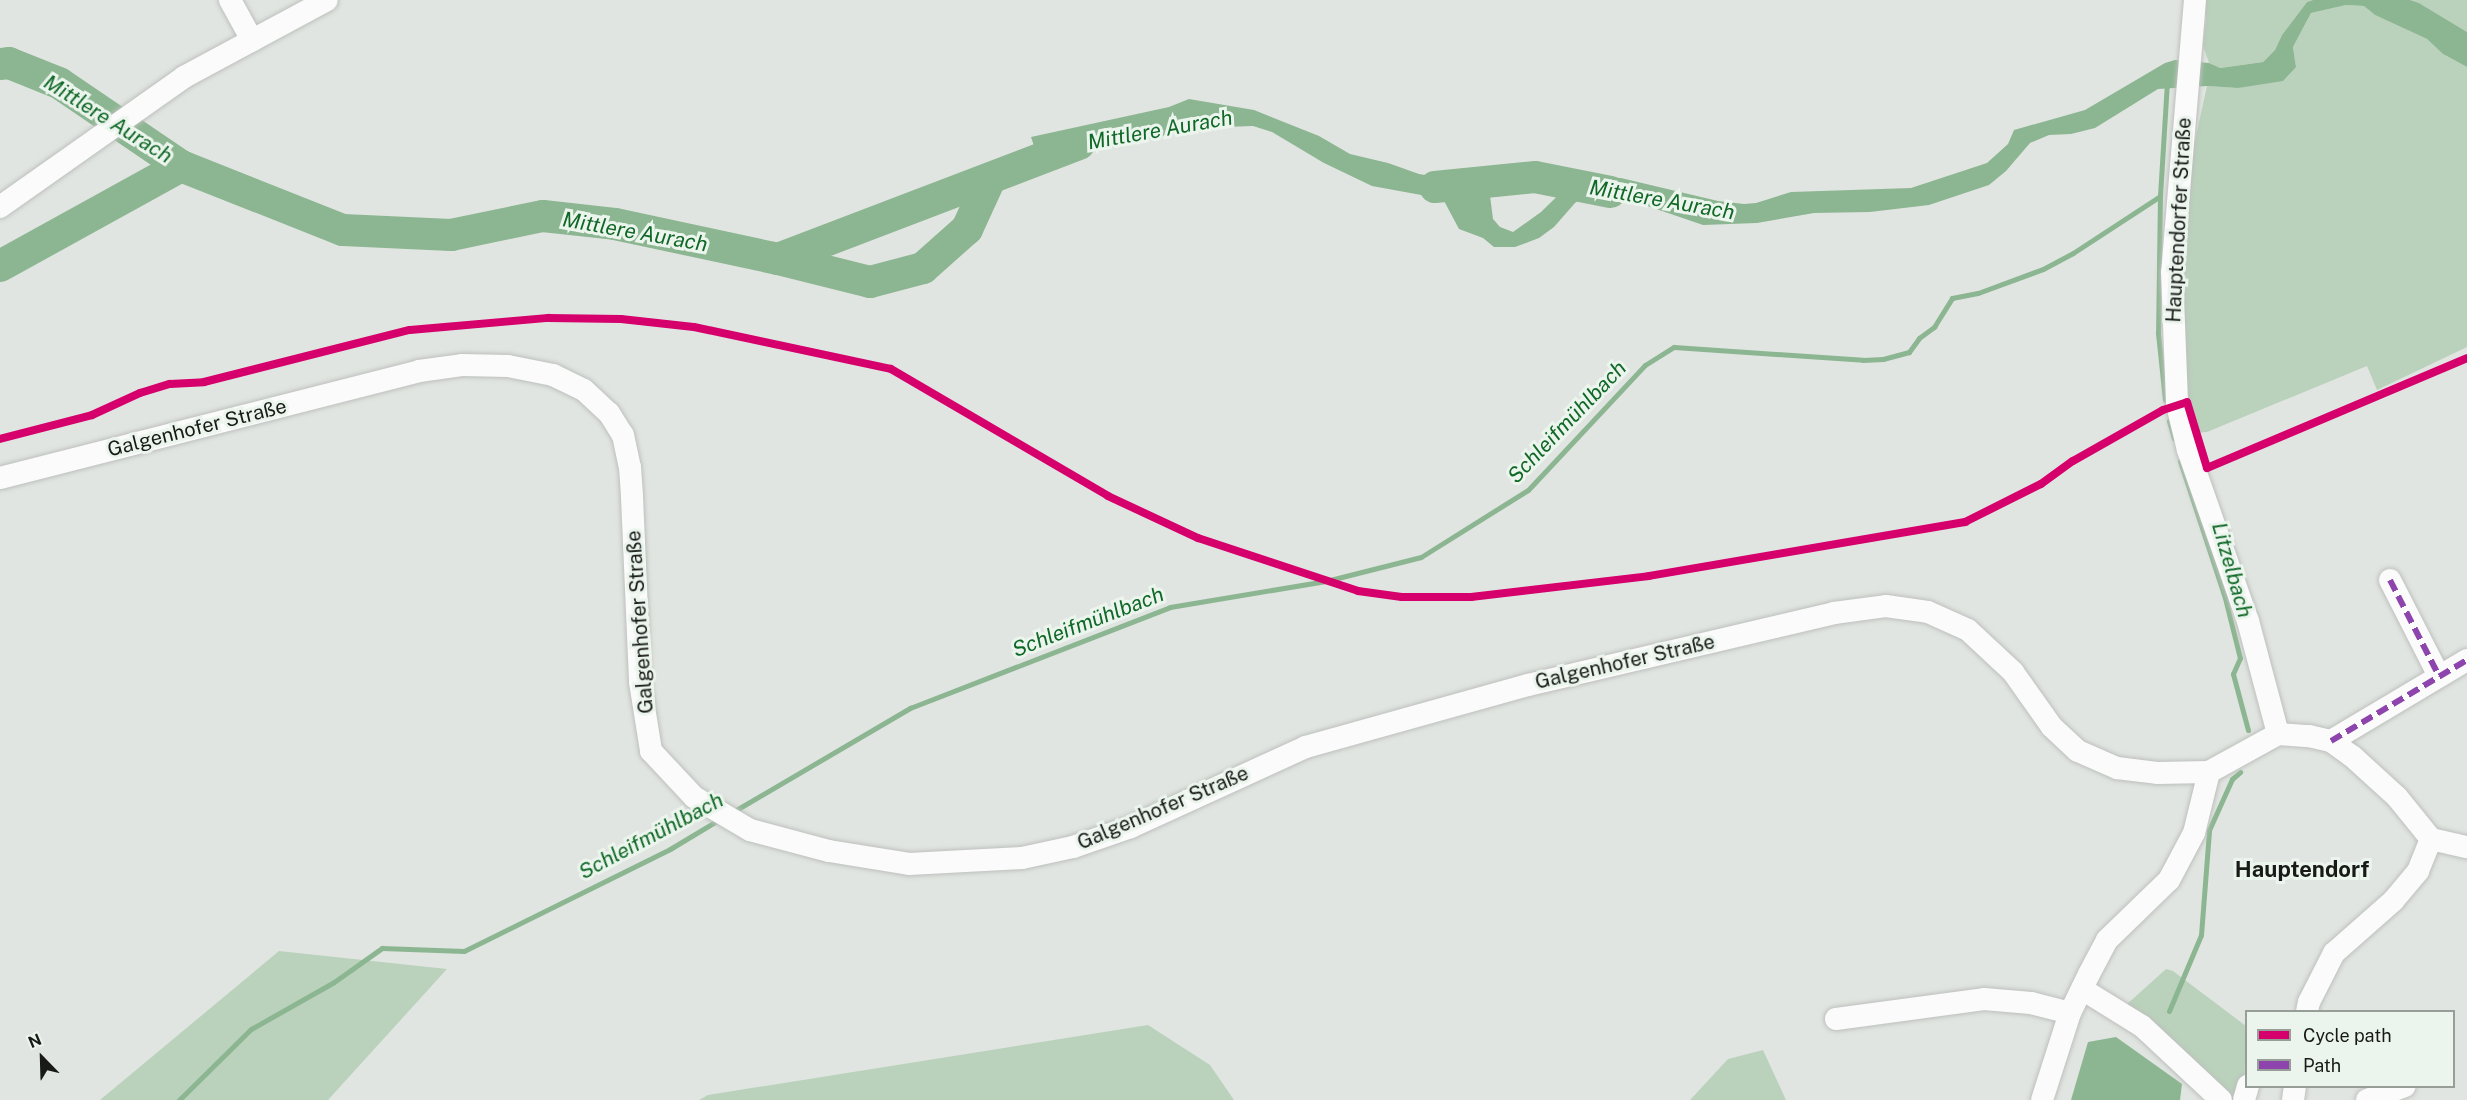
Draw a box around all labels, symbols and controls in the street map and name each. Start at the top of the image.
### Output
water label: Mittlere Aurach [39,69,177,169]
water label: Mittlere Aurach [1085,105,1235,155]
street label: Hauptendorfer Straße [2162,117,2196,323]
water label: Mittlere Aurach [1587,175,1737,225]
water label: Mittlere Aurach [560,207,710,257]
water label: Schleifmühlbach [1502,356,1632,488]
street label: Galgenhofer Straße [105,394,289,462]
water label: Litzelbach [2206,519,2258,621]
street label: Galgenhofer Straße [622,530,658,714]
water label: Schleifmühlbach [1009,582,1167,662]
street label: Galgenhofer Straße [1533,630,1717,694]
street label: Galgenhofer Straße [1074,761,1252,855]
water label: Schleifmühlbach [574,787,728,885]
district label: Hauptendorf [2235,857,2369,883]
legend [2245,1010,2455,1088]
text: Cycle path [2303,1025,2392,1046]
north arrow [12,1028,72,1088]
text: N [25,1030,44,1052]
text: Path [2303,1055,2341,1076]

